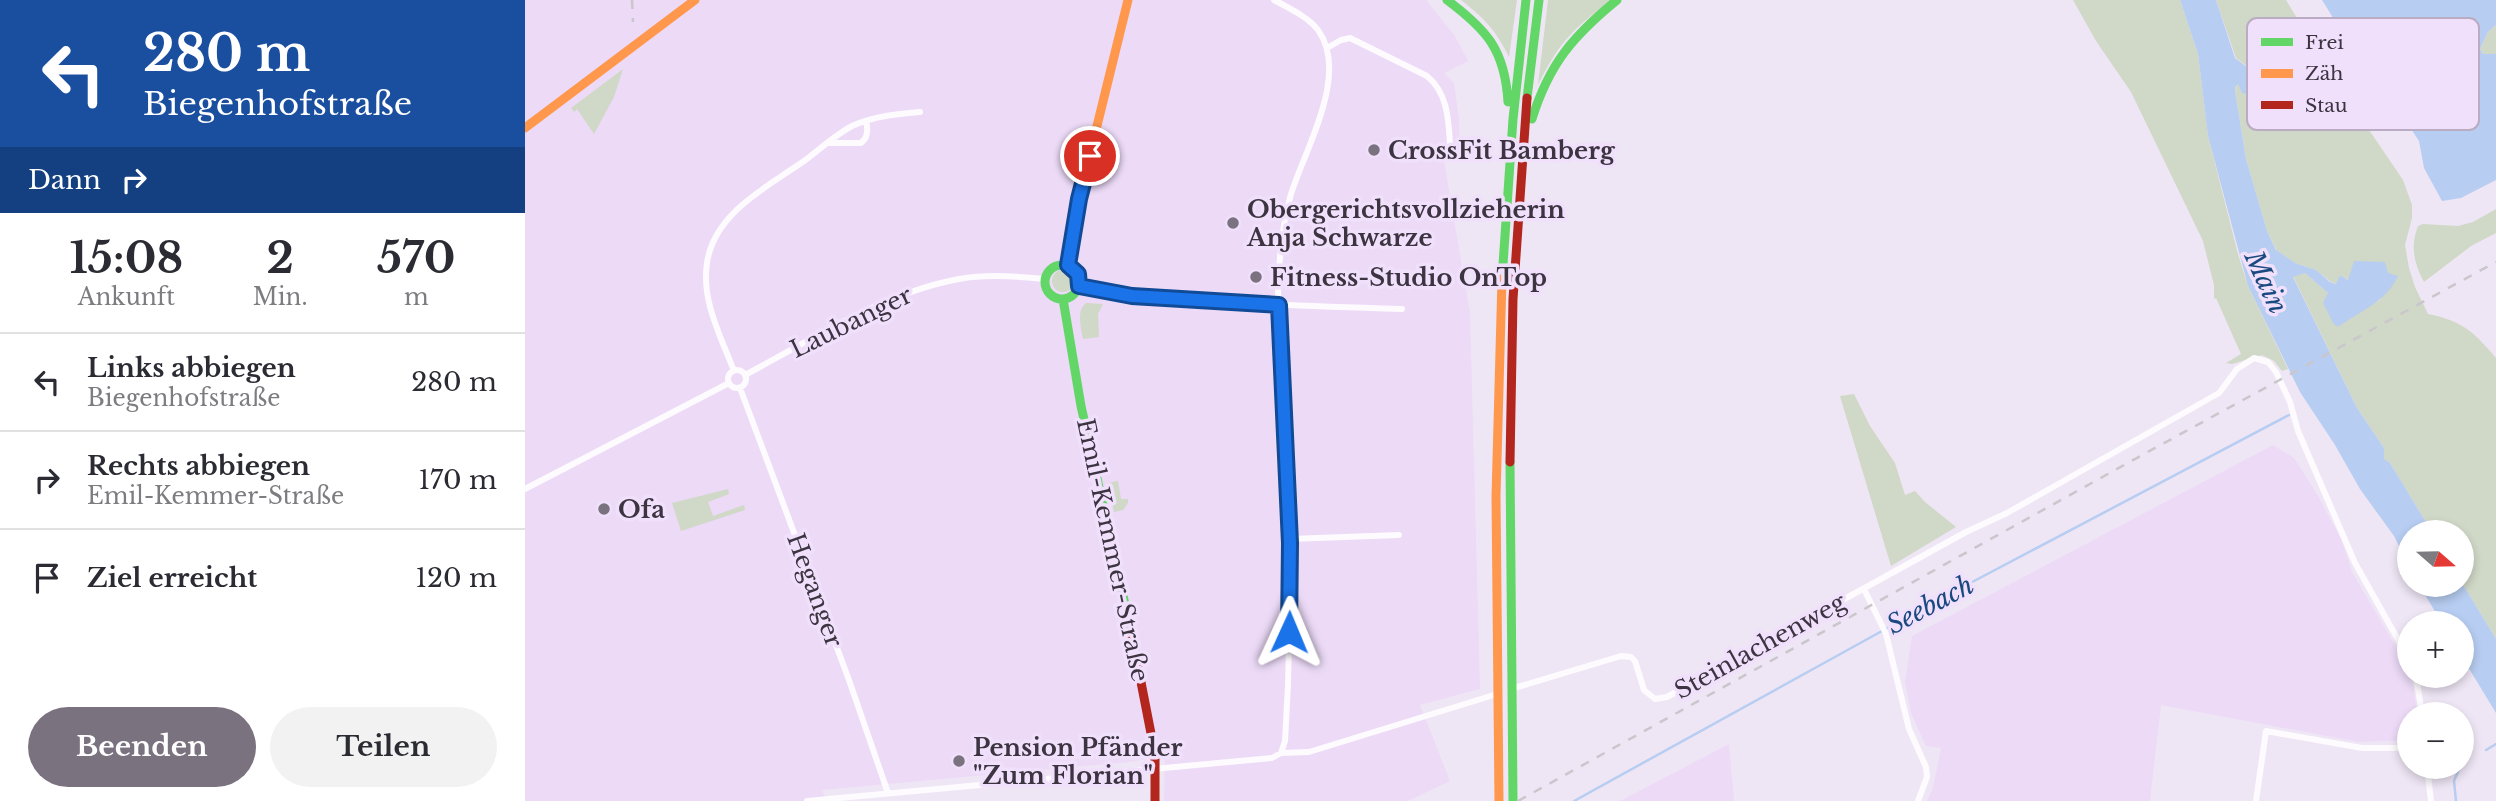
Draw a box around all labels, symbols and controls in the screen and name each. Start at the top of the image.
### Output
legend [2247,18,2479,130]
text: 280 m [143,23,310,84]
icon: left [28,28,119,119]
text: Frei [2305,31,2344,54]
text: Zäh [2305,62,2343,85]
text: Biegenhofstraße [143,84,412,124]
text: Stau [2305,94,2348,117]
pin [1060,126,1120,186]
place label: CrossFit Bamberg [1388,136,1616,165]
icon: arrive [1071,137,1109,175]
marker: CrossFit Bamberg [1366,142,1382,158]
icon: right [115,161,153,199]
text: Dann [28,164,101,196]
place label: Obergerichtsvollzieherin Anja Schwarze [1246,195,1565,252]
marker: Obergerichtsvollzieherin Anja Schwarze [1225,215,1241,231]
text: 15:08 [70,232,183,284]
text: 2 [266,232,294,284]
text: 570 [377,232,455,284]
water label: Main [2237,245,2294,319]
place label: Fitness-Studio OnTop [1270,263,1547,292]
marker: Fitness-Studio OnTop [1248,269,1264,285]
street label: Laubanger [785,280,917,364]
text: Ankunft [78,283,175,311]
text: Min. [253,283,308,311]
text: m [404,283,429,311]
text: Links abbiegen [87,352,296,384]
icon: left [28,363,66,401]
text: 280 m [411,366,497,398]
text: Biegenhofstraße [87,384,280,412]
street label: Emil-Kemmer-Straße [1071,416,1155,684]
text: Rechts abbiegen [87,450,310,482]
icon: right [28,461,66,499]
text: 170 m [418,464,497,496]
text: Emil-Kemmer-Straße [87,482,344,510]
place label: Ofa [618,495,665,524]
marker: Ofa [596,501,612,517]
north arrow [2397,520,2475,597]
map controls [2397,520,2474,779]
street label: Heganger [781,529,849,651]
icon: arrive [28,559,66,597]
text: Ziel erreicht [87,562,257,594]
text: 120 m [415,562,497,594]
water label: Seebach [1881,569,1979,641]
street label: Steinlachenweg [1669,587,1851,705]
position arrow [1252,595,1326,669]
button: + [2397,611,2474,688]
button: − [2397,702,2474,779]
button: Beenden [28,707,256,787]
button: Teilen [270,707,497,787]
place label: Pension Pfänder "Zum Florian" [973,733,1183,790]
marker: Pension Pfänder "Zum Florian" [951,753,967,769]

